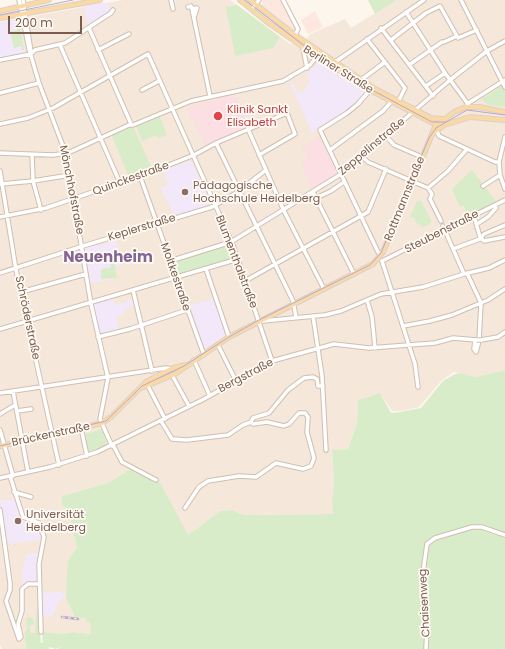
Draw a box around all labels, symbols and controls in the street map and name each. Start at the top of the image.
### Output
scale bar [10,8,84,34]
text: 200 m [15,14,53,31]
street label: Berliner Straße [300,43,376,97]
place label: Klinik Sankt Elisabeth [227,103,288,129]
marker: Klinik Sankt Elisabeth [212,110,224,122]
street label: Zeppelinstraße [336,115,408,179]
street label: Mönchhofstraße [56,144,86,236]
street label: Rottmannstraße [382,155,428,243]
street label: Quinckestraße [91,159,171,199]
place label: Pädagogische Hochschule Heidelberg [193,179,320,205]
marker: Pädagogische Hochschule Heidelberg [180,187,190,197]
street label: Steubenstraße [403,208,481,256]
street label: Keplerstraße [107,211,177,245]
street label: Blumenthalstraße [212,214,260,310]
street label: Moltkestraße [157,241,193,313]
district label: Neuenheim [63,249,153,267]
street label: Schröderstraße [12,275,42,361]
street label: Bergstraße [216,356,276,396]
street label: Brückenstraße [11,420,91,450]
place label: Universität Heidelberg [26,508,86,534]
marker: Universität Heidelberg [13,516,23,526]
street label: Chaisenweg [417,568,433,638]

